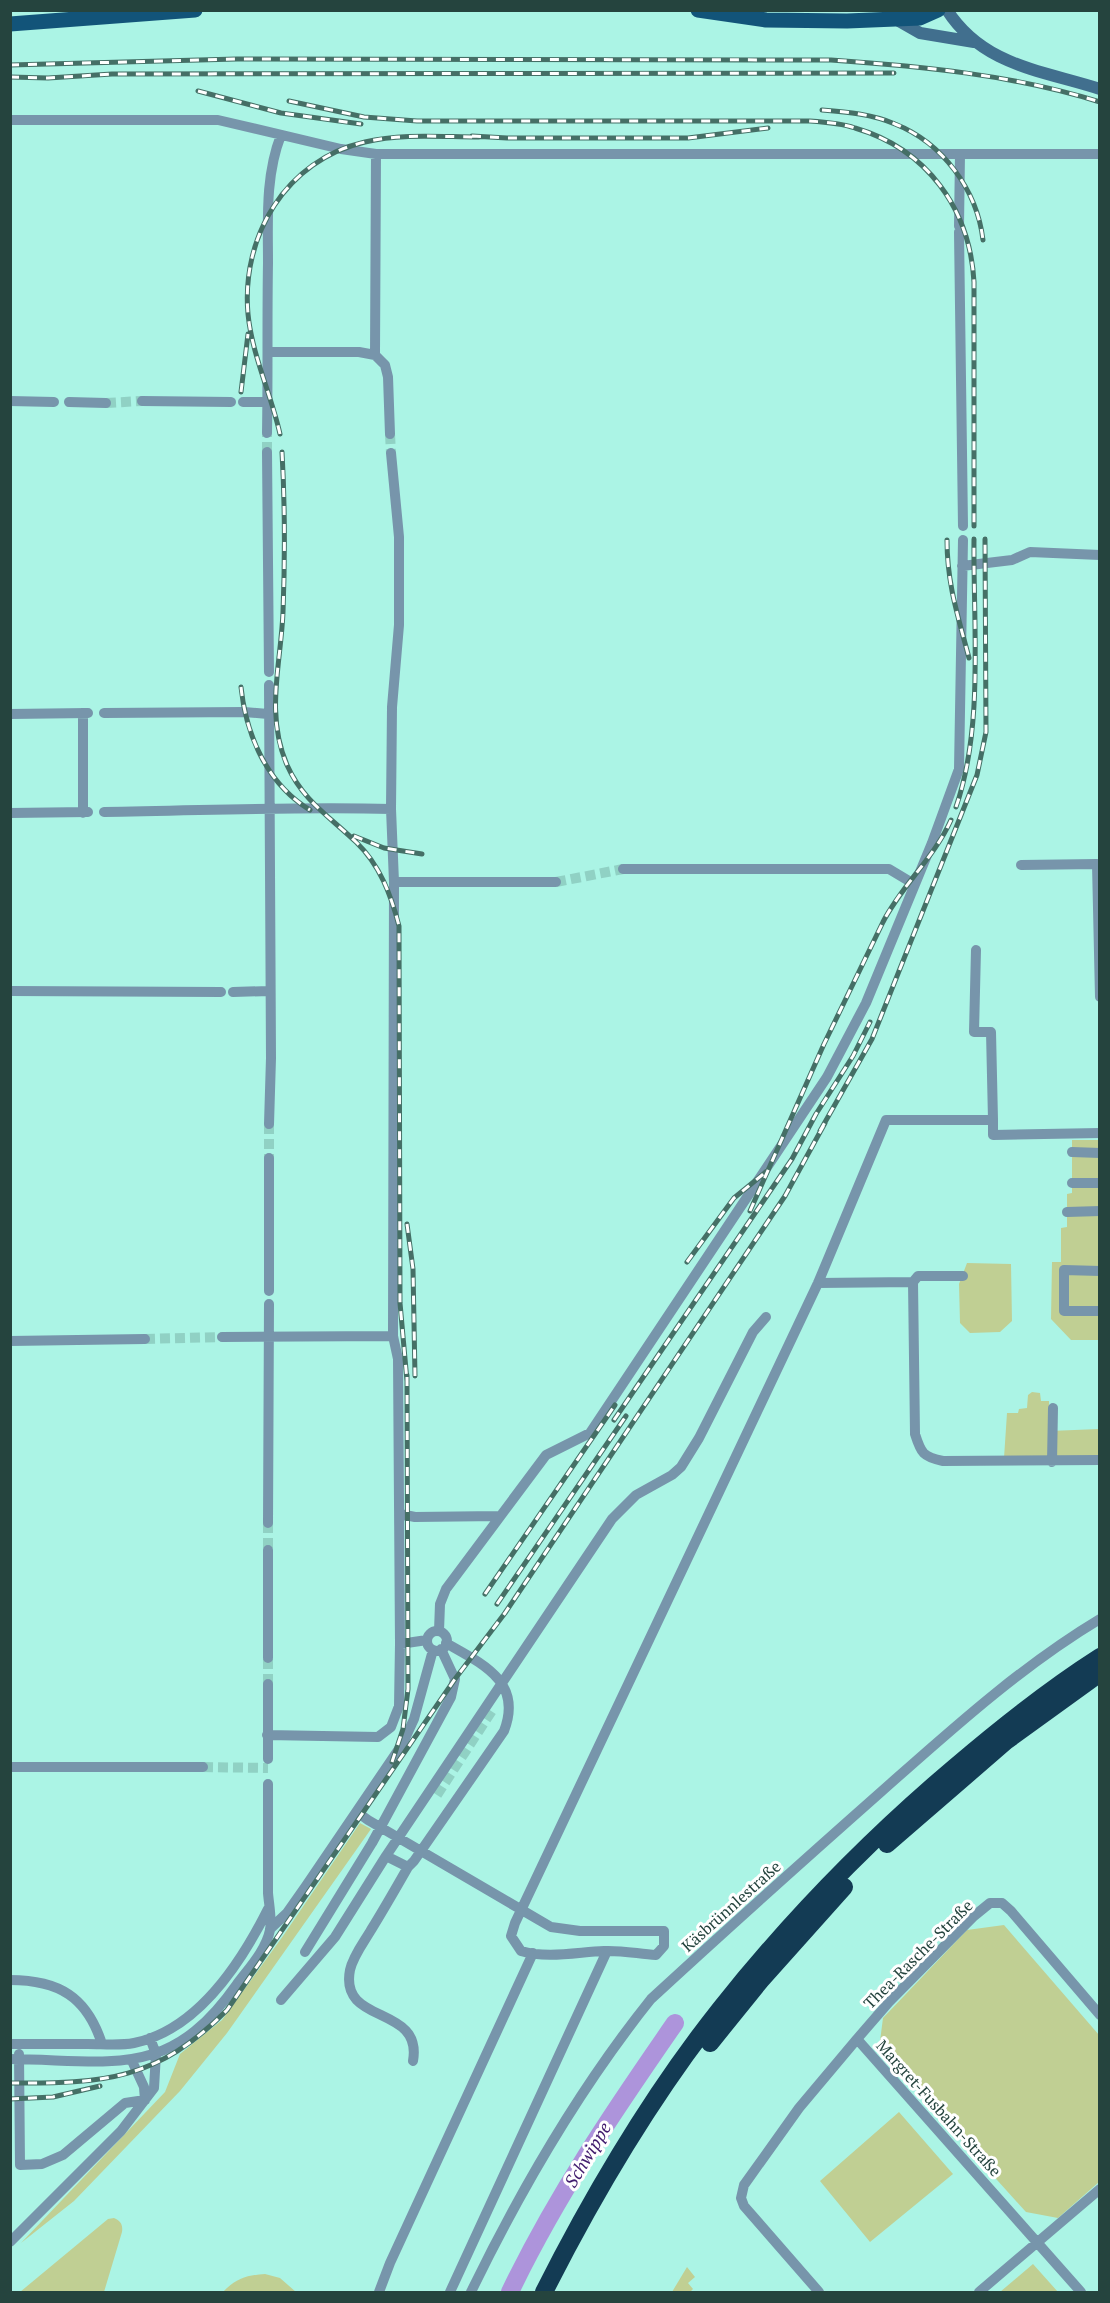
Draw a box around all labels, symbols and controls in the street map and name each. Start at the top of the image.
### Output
street label: Käsbrünnlestraße [677,1855,785,1957]
street label: Thea-Rasche-Straße [859,1895,977,2013]
street label: Margret-Fusbahn-Straße [872,2035,1006,2181]
water label: Schwippe [558,2117,616,2192]

